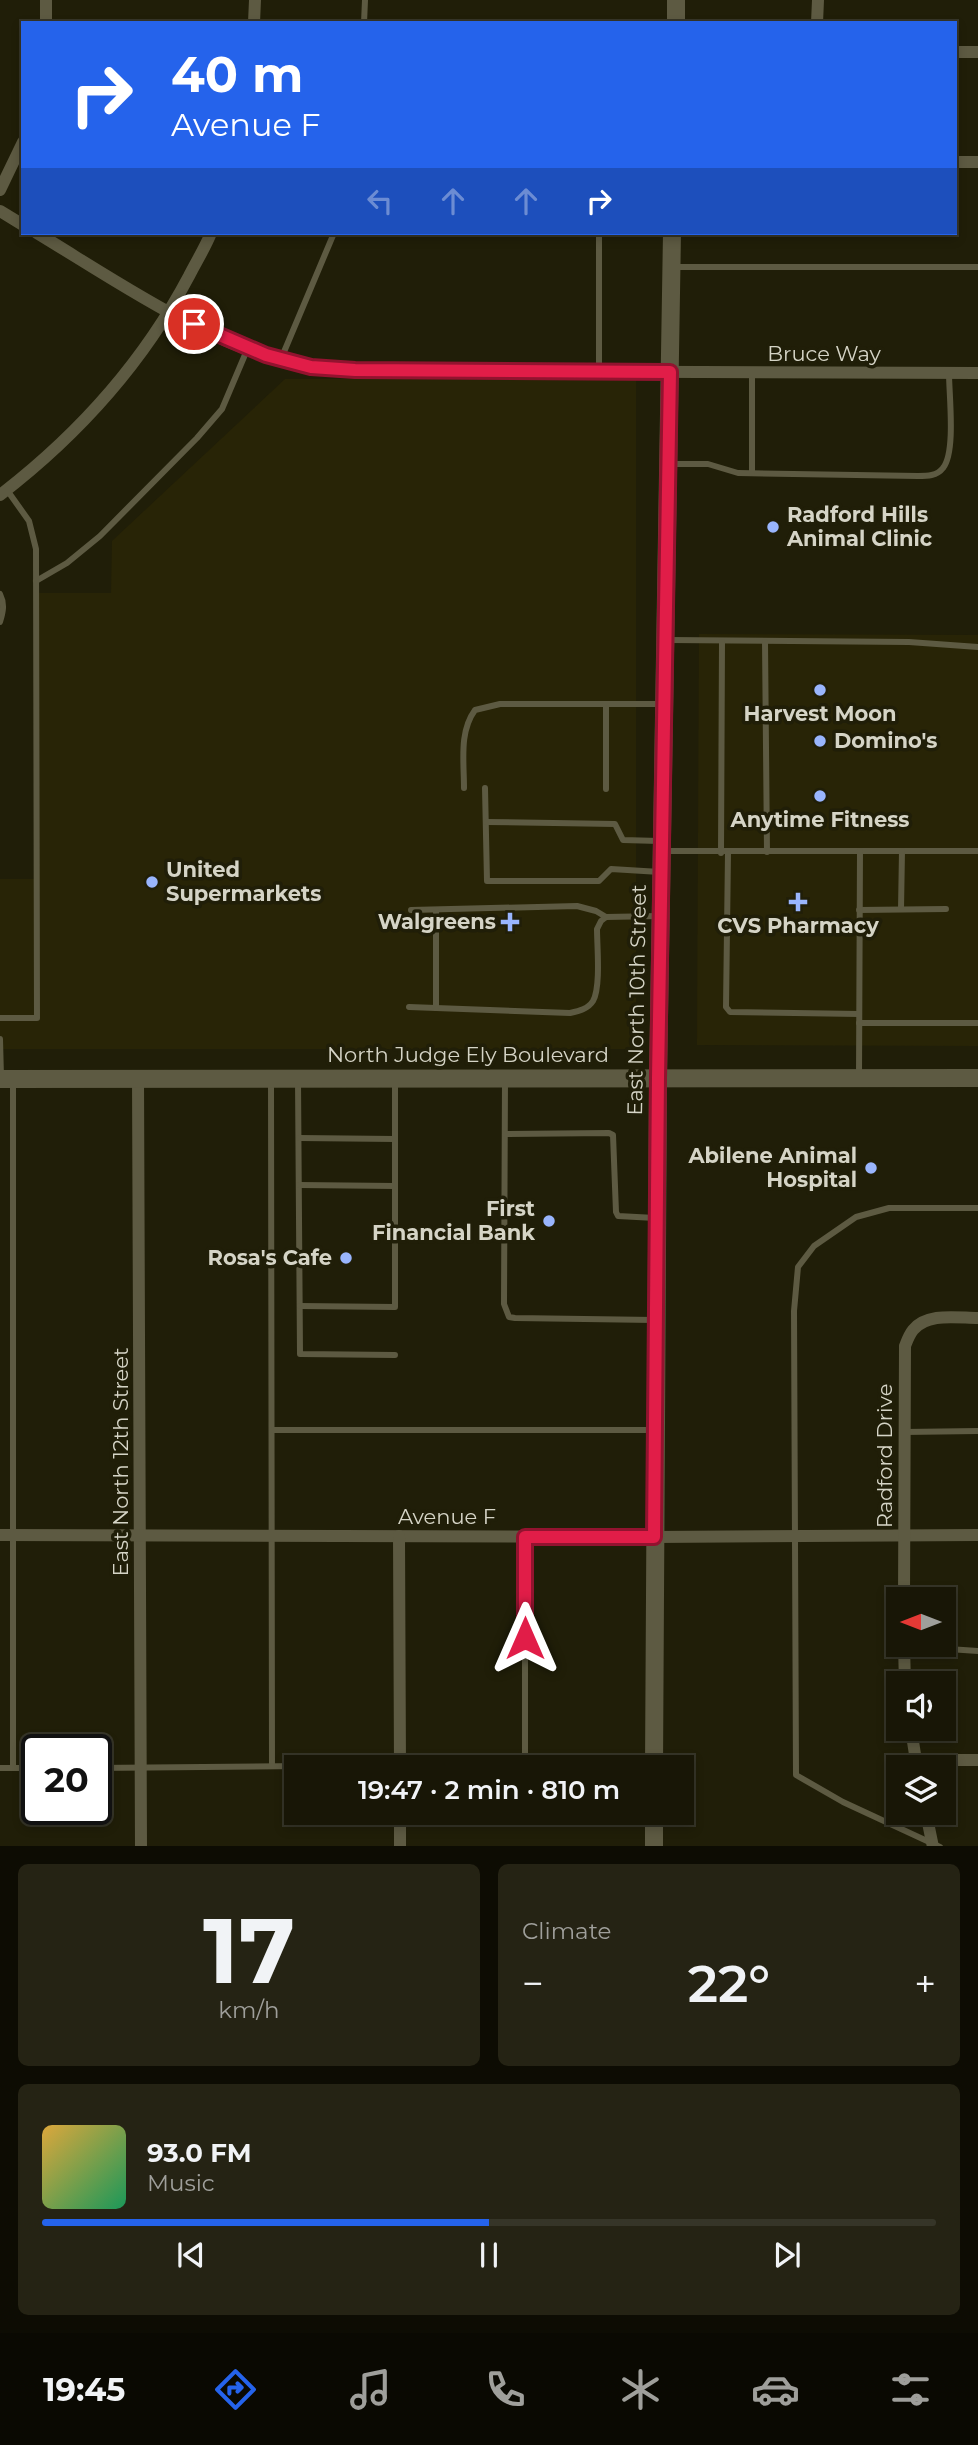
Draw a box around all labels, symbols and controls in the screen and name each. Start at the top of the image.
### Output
text: 40 m [171,45,303,104]
icon: right [56,49,147,140]
text: Avenue F [171,105,320,144]
icon: left [361,182,399,220]
icon: ahead [434,182,472,220]
icon: ahead [507,182,545,220]
icon: right [580,182,618,220]
pin [164,294,224,354]
icon: arrive [175,305,213,343]
street label: Bruce Way [767,341,881,366]
place label: Radford Hills Animal Clinic [786,502,933,551]
marker: Radford Hills Animal Clinic [765,519,781,535]
marker: Harvest Moon [812,682,828,698]
place label: Harvest Moon [743,701,897,726]
place label: Domino's [834,728,937,753]
marker: Domino's [812,733,828,749]
marker: Anytime Fitness [812,788,828,804]
place label: Anytime Fitness [730,807,909,832]
place label: United Supermarkets [166,857,321,906]
marker: United Supermarkets [144,874,160,890]
street label: East North 10th Street [622,884,651,1116]
marker: CVS Pharmacy [790,894,806,910]
place label: Walgreens [378,909,496,934]
place label: CVS Pharmacy [717,913,879,938]
marker: Walgreens [502,914,518,930]
street label: North Judge Ely Boulevard [327,1042,609,1067]
place label: Abilene Animal Hospital [688,1143,857,1192]
marker: Abilene Animal Hospital [863,1160,879,1176]
place label: First Financial Bank [372,1196,535,1245]
marker: First Financial Bank [541,1213,557,1229]
place label: Rosa's Cafe [207,1245,332,1270]
marker: Rosa's Cafe [338,1250,354,1266]
street label: East North 12th Street [108,1348,133,1576]
street label: Radford Drive [872,1384,897,1528]
street label: Avenue F [398,1504,496,1529]
north arrow [886,1587,956,1657]
map controls [886,1587,956,1825]
position arrow [488,1601,562,1675]
button: sound [886,1671,956,1741]
speed limit sign: 20 [21,1734,112,1825]
button: layers [886,1755,956,1825]
text: 19:47 · 2 min · 810 m [358,1774,620,1806]
text: 17 [203,1895,295,2006]
text: Climate [522,1917,611,1945]
text: 22° [688,1952,770,2015]
text: − [522,1960,544,2007]
text: + [914,1960,936,2007]
text: km/h [218,1996,280,2024]
text: 93.0 FM [147,2137,252,2169]
text: Music [147,2169,215,2197]
icon: previous [172,2236,210,2274]
icon: pause [470,2236,508,2274]
icon: next [768,2236,806,2274]
icon: directions [211,2365,260,2414]
icon: music [346,2365,395,2414]
icon: phone [481,2365,530,2414]
icon: climate [616,2365,665,2414]
icon: car [751,2365,800,2414]
icon: filters [886,2365,935,2414]
text: 19:45 [43,2370,125,2409]

